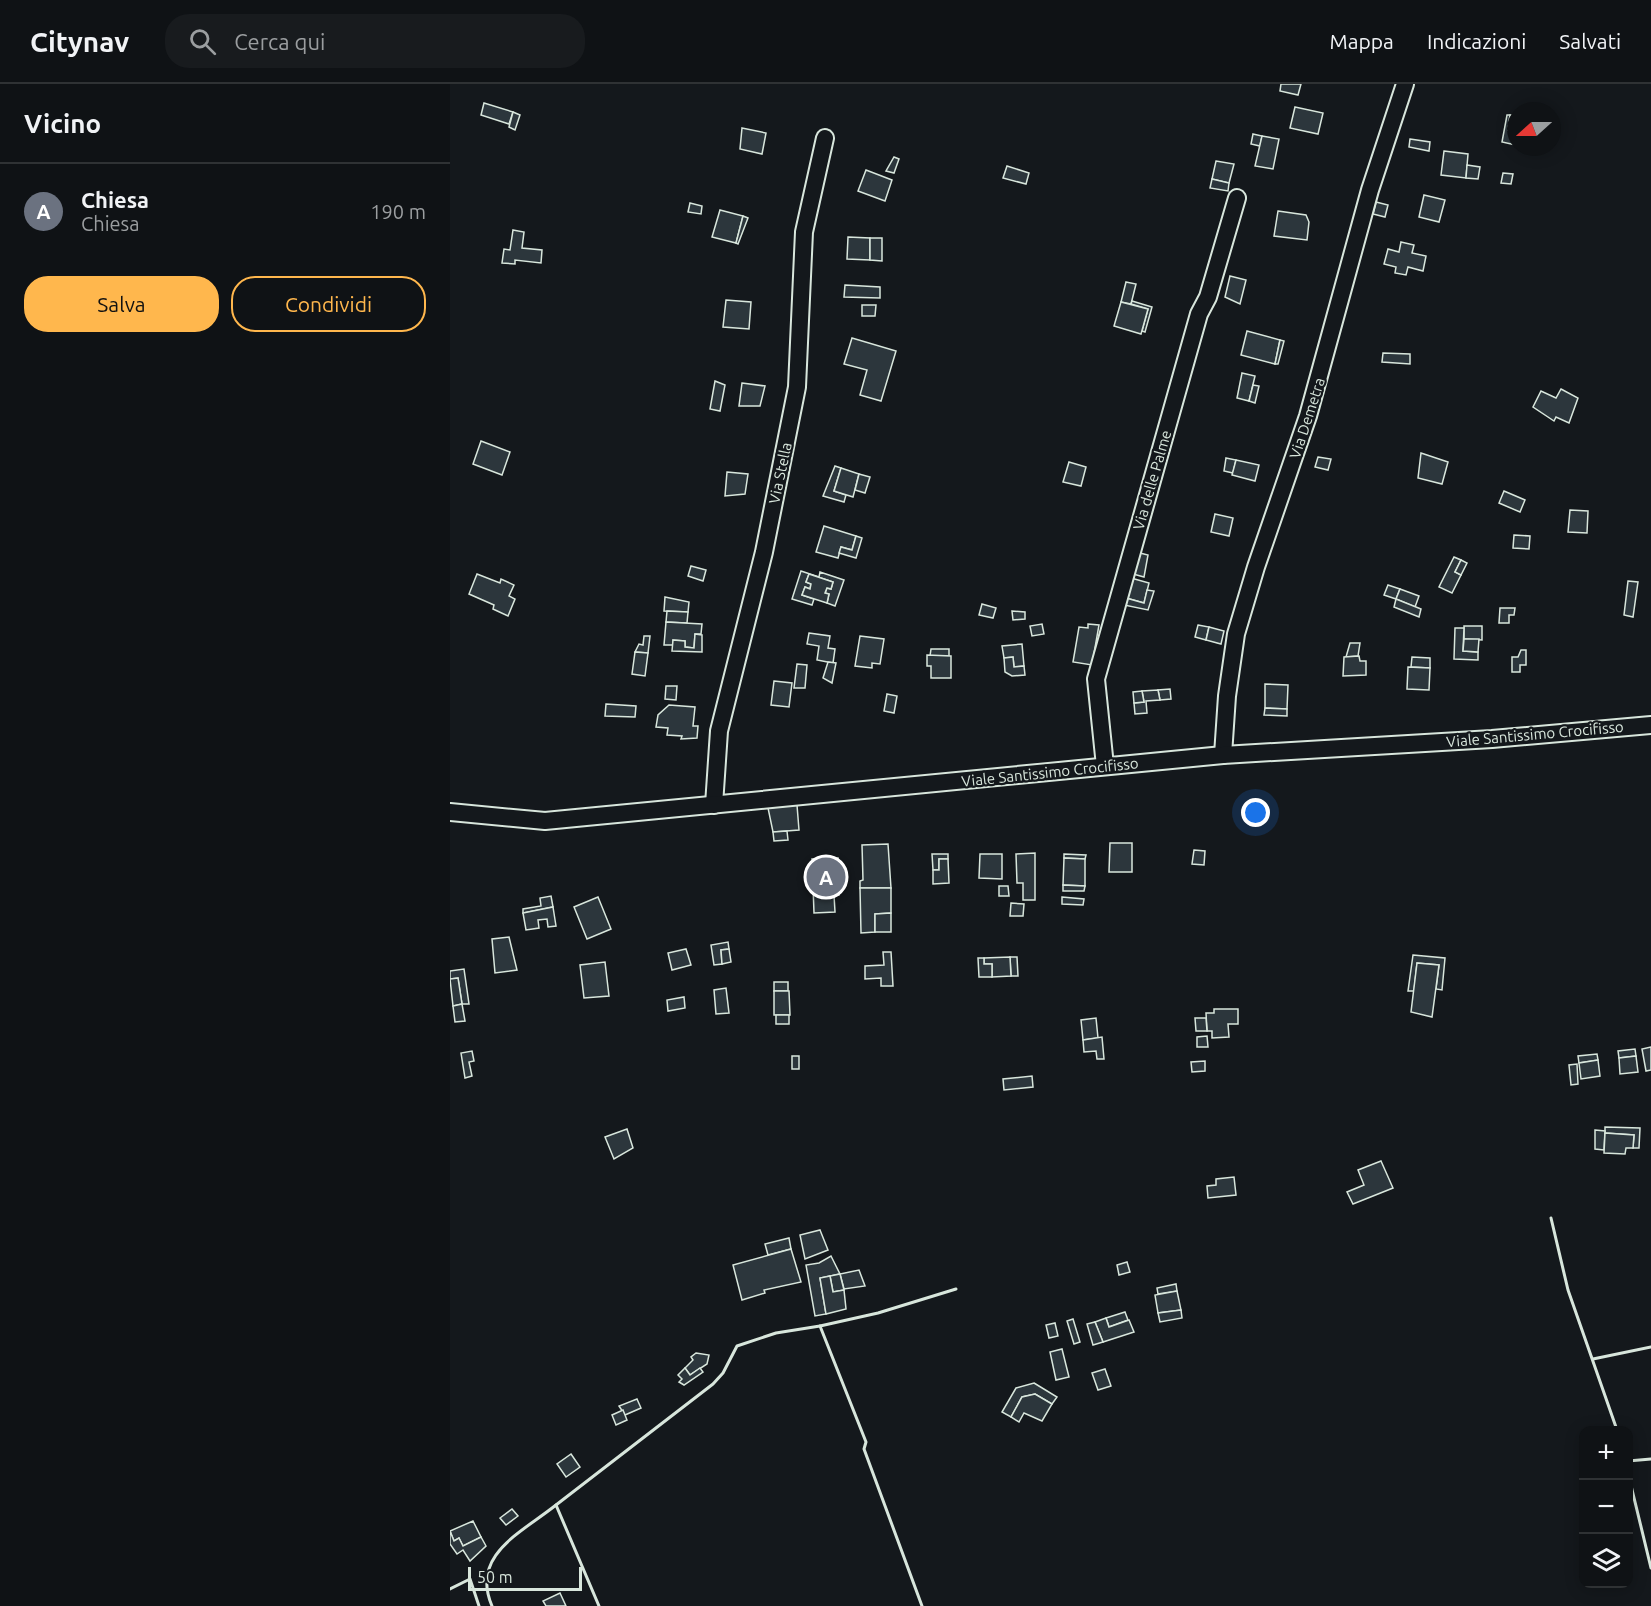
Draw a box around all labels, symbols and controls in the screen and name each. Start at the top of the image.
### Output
search box [165,14,585,68]
icon: search [186,25,219,58]
text: Citynav [30,26,129,57]
text: Cerca qui [234,29,325,54]
text: Mappa [1329,29,1394,53]
text: Indicazioni [1427,29,1526,53]
text: Salvati [1559,29,1621,53]
north arrow [1507,102,1561,156]
text: Vicino [24,109,101,138]
text: Chiesa [81,187,149,212]
text: A [36,200,51,223]
text: 190 m [370,200,426,223]
text: Chiesa [81,212,140,235]
button: Salva [24,276,219,332]
button: Condividi [231,276,426,332]
street label: Via Demetra [1286,375,1328,461]
street label: Via delle Palme [1130,428,1174,532]
street label: Via Stella [765,441,795,505]
street label: Viale Santissimo Crocifisso [1446,718,1624,750]
street label: Viale Santissimo Crocifisso [961,754,1139,790]
your location [1241,798,1270,827]
pin: A [806,854,845,900]
map controls [1579,1426,1633,1588]
button: + [1579,1426,1633,1480]
button: − [1579,1480,1633,1534]
button: layers [1579,1534,1633,1588]
scale bar [468,1564,582,1592]
text: 50 m [477,1568,513,1586]

